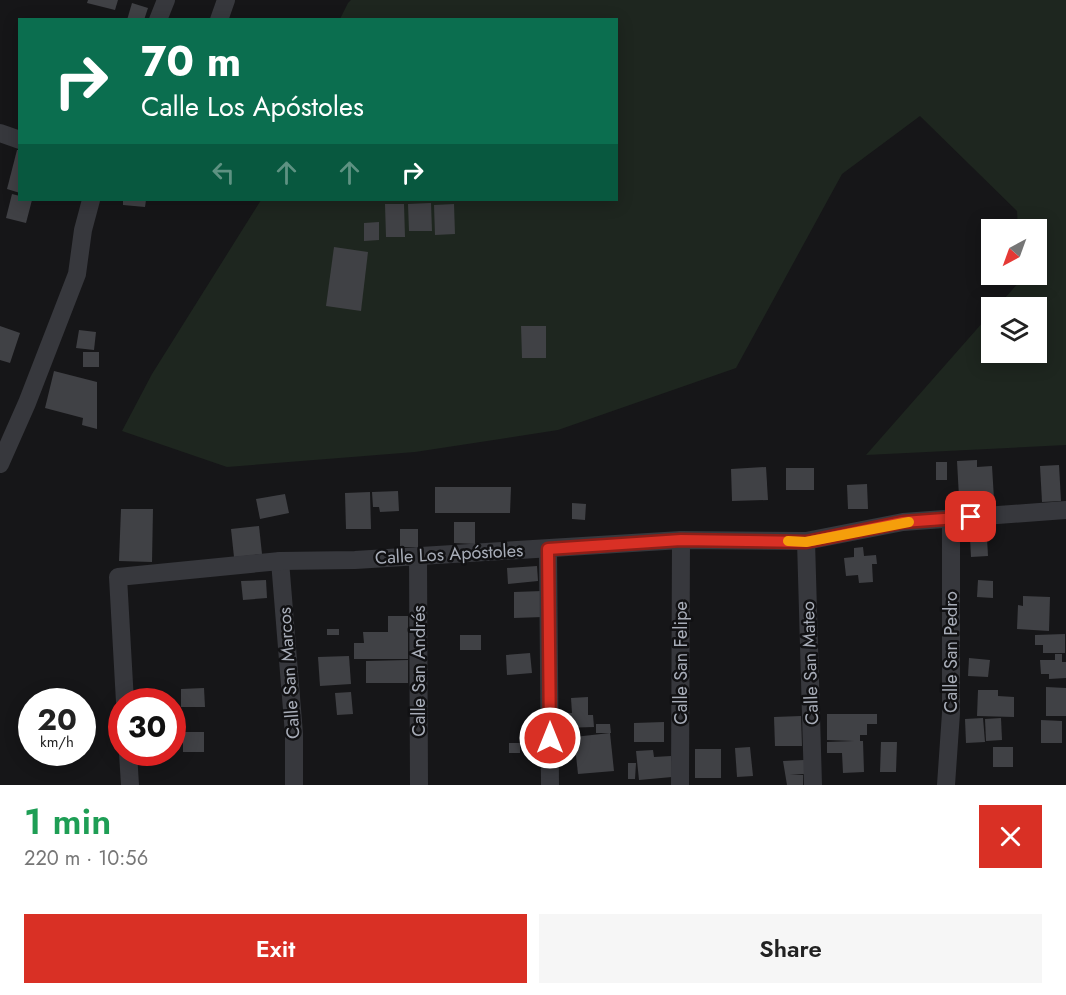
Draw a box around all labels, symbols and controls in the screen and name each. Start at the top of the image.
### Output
text: 70 m [141,31,241,92]
icon: right [42,42,120,120]
text: Calle Los Apóstoles [141,87,364,126]
icon: left [207,156,240,189]
icon: ahead [270,156,303,189]
icon: ahead [333,156,366,189]
icon: right [396,156,429,189]
north arrow [981,219,1047,285]
map controls [981,219,1047,363]
button: layers [981,297,1047,363]
pin [945,491,996,542]
icon: arrive [954,500,987,533]
street label: Calle Los Apóstoles [374,537,524,571]
street label: Calle San Pedro [938,591,964,713]
street label: Calle San Mateo [795,600,825,725]
street label: Calle San Felipe [668,601,694,725]
street label: Calle San Andrés [406,605,432,737]
street label: Calle San Marcos [271,606,307,740]
speed limit sign: 30 [108,688,186,766]
text: 20 [37,698,77,741]
position arrow [518,706,582,770]
text: km/h [40,731,74,753]
text: 1 min [24,795,111,847]
button: close [979,805,1042,868]
text: 220 m · 10:56 [24,844,148,873]
button: Exit [24,914,527,983]
button: Share [539,914,1042,983]

